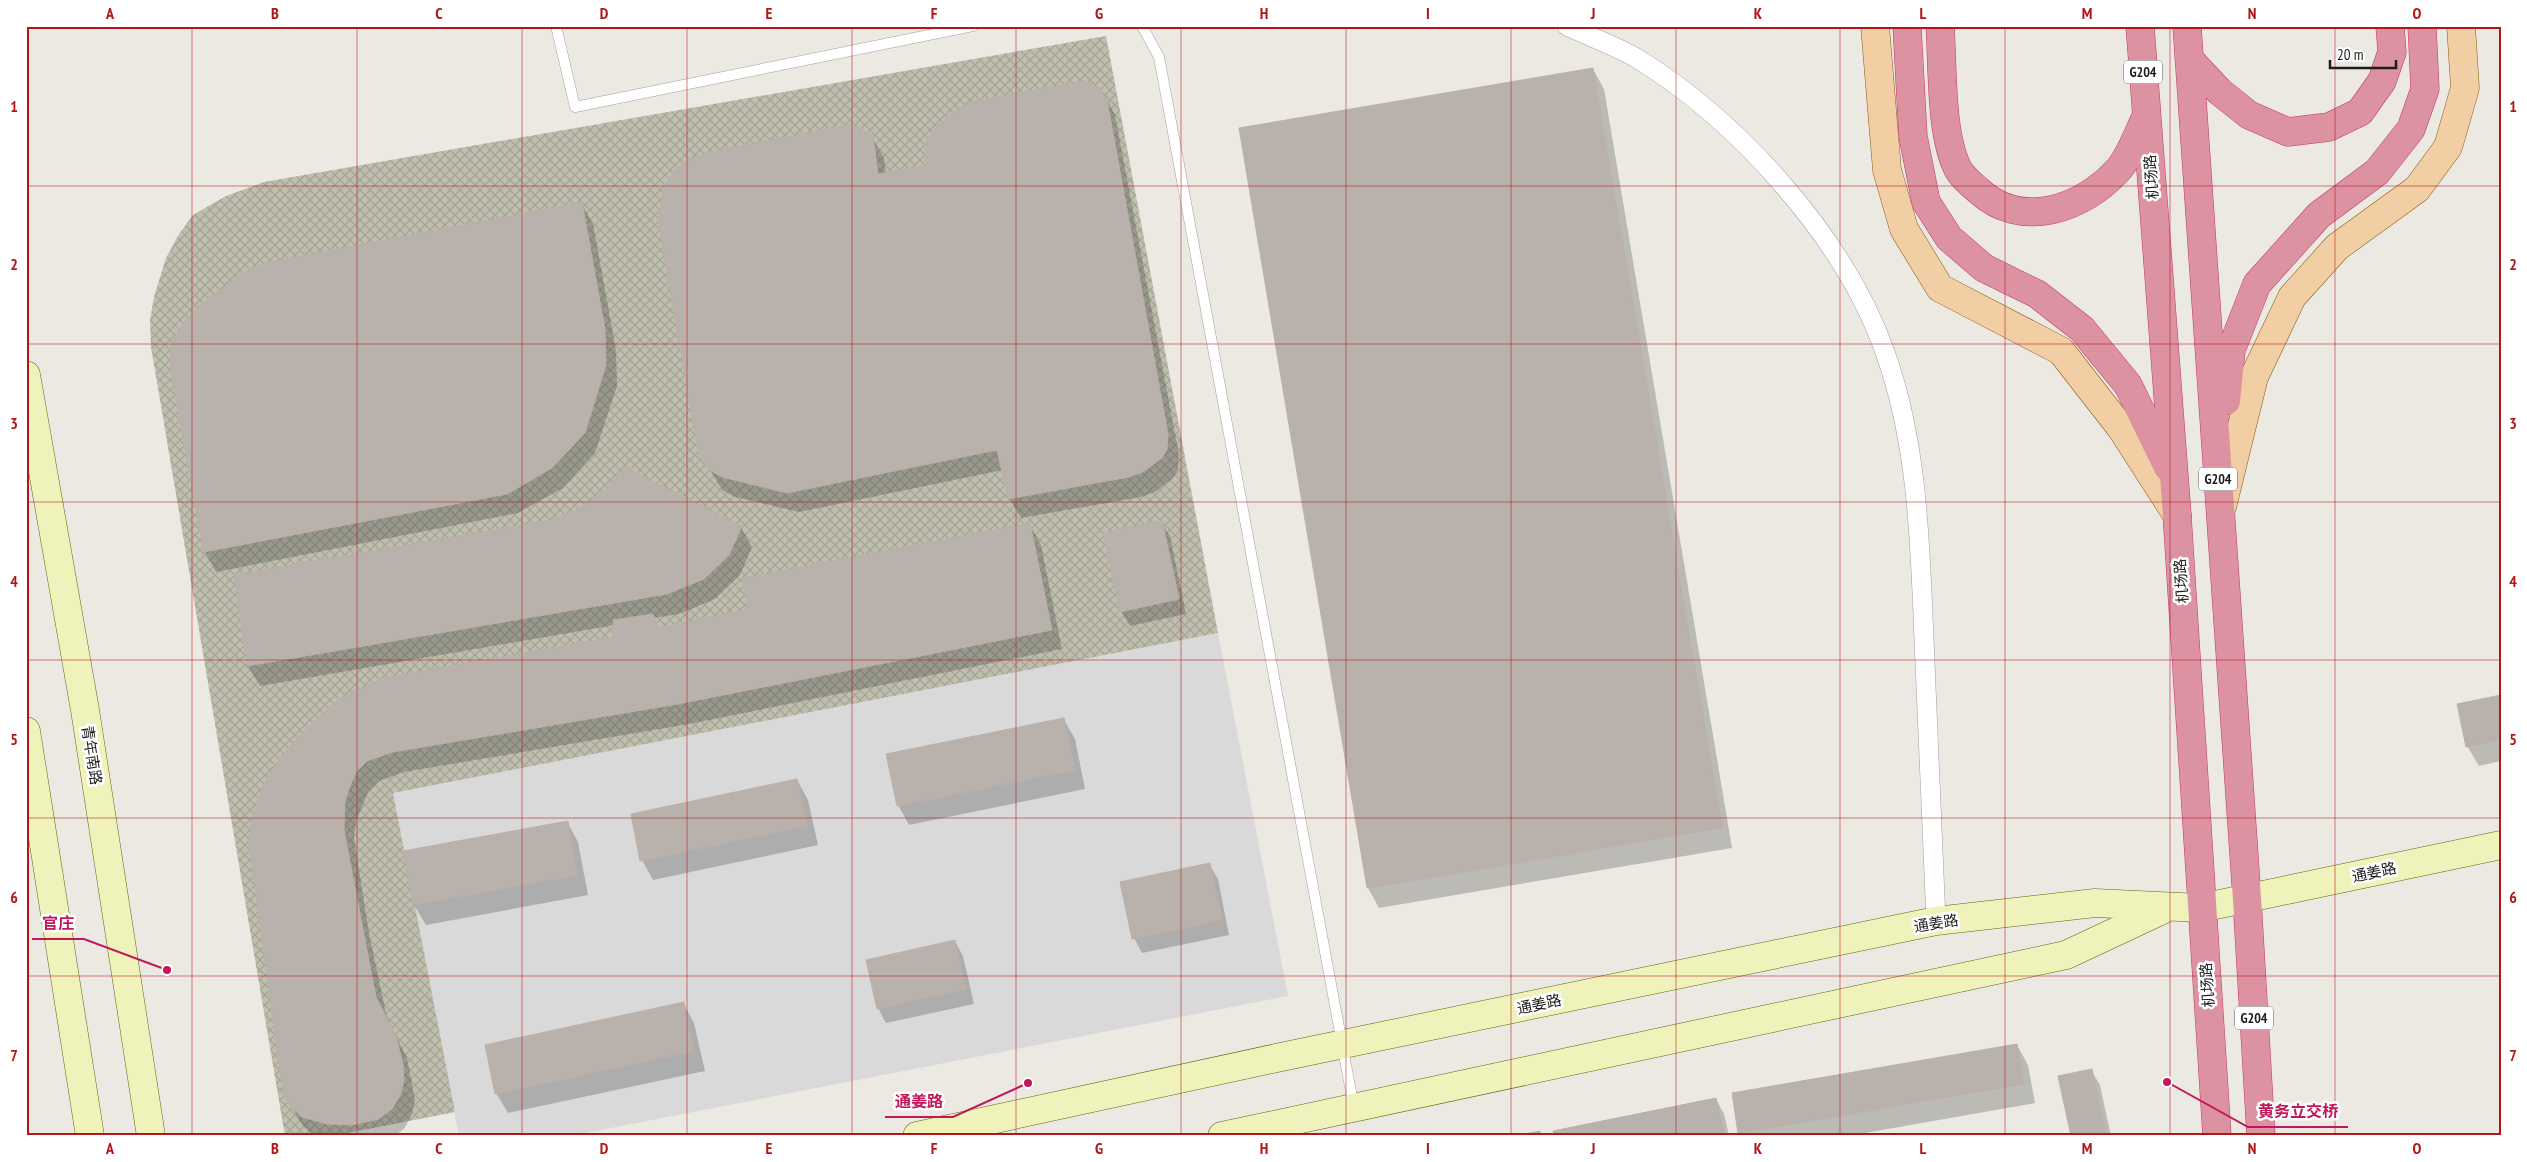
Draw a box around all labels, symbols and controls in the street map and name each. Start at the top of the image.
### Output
text: A [105,3,115,23]
text: B [271,3,279,23]
text: C [435,3,443,23]
text: D [600,3,609,23]
text: E [766,3,773,23]
text: F [931,3,938,23]
text: G [1095,3,1103,23]
text: H [1260,3,1268,23]
text: I [1426,3,1430,23]
text: J [1590,3,1595,23]
text: K [1754,3,1763,23]
text: L [1920,3,1927,23]
text: M [2082,3,2092,23]
text: N [2248,3,2256,23]
text: O [2413,3,2422,23]
scale bar [2330,38,2396,70]
text: 20 m [2337,45,2363,64]
road number: G204 [2124,61,2162,84]
text: 1 [10,96,18,116]
text: 1 [2509,96,2517,116]
street label: 机场路 [2140,154,2162,200]
text: 2 [10,254,18,274]
text: 2 [2509,254,2517,274]
text: 3 [10,413,18,433]
text: 3 [2509,413,2517,433]
road number: G204 [2199,468,2237,490]
street label: 机场路 [2170,558,2192,604]
text: 4 [10,571,18,591]
text: 4 [2509,571,2517,591]
street label: 青年南路 [78,724,106,786]
text: 5 [10,729,18,749]
text: 5 [2509,729,2517,749]
street label: 通姜路 [2350,858,2398,886]
text: 6 [10,887,18,907]
text: 6 [2509,887,2517,907]
callout: 官庄 [32,908,84,939]
street label: 通姜路 [1912,910,1960,936]
text: 官庄 [42,913,74,933]
street label: 机场路 [2196,962,2218,1008]
street label: 通姜路 [1515,990,1563,1018]
road number: G204 [2235,1006,2273,1030]
text: 7 [10,1045,18,1065]
text: 7 [2509,1045,2517,1065]
callout: 通姜路 [885,1086,953,1117]
text: 通姜路 [895,1091,943,1111]
callout: 黄务立交桥 [2248,1096,2348,1127]
text: 黄务立交桥 [2258,1101,2339,1121]
text: A [105,1138,115,1158]
text: B [271,1138,279,1158]
text: C [435,1138,443,1158]
text: D [600,1138,609,1158]
text: E [766,1138,773,1158]
text: F [931,1138,938,1158]
text: G [1095,1138,1103,1158]
text: H [1260,1138,1268,1158]
text: I [1426,1138,1430,1158]
text: J [1590,1138,1595,1158]
text: K [1754,1138,1763,1158]
text: L [1920,1138,1927,1158]
text: M [2082,1138,2092,1158]
text: N [2248,1138,2256,1158]
text: O [2413,1138,2422,1158]

